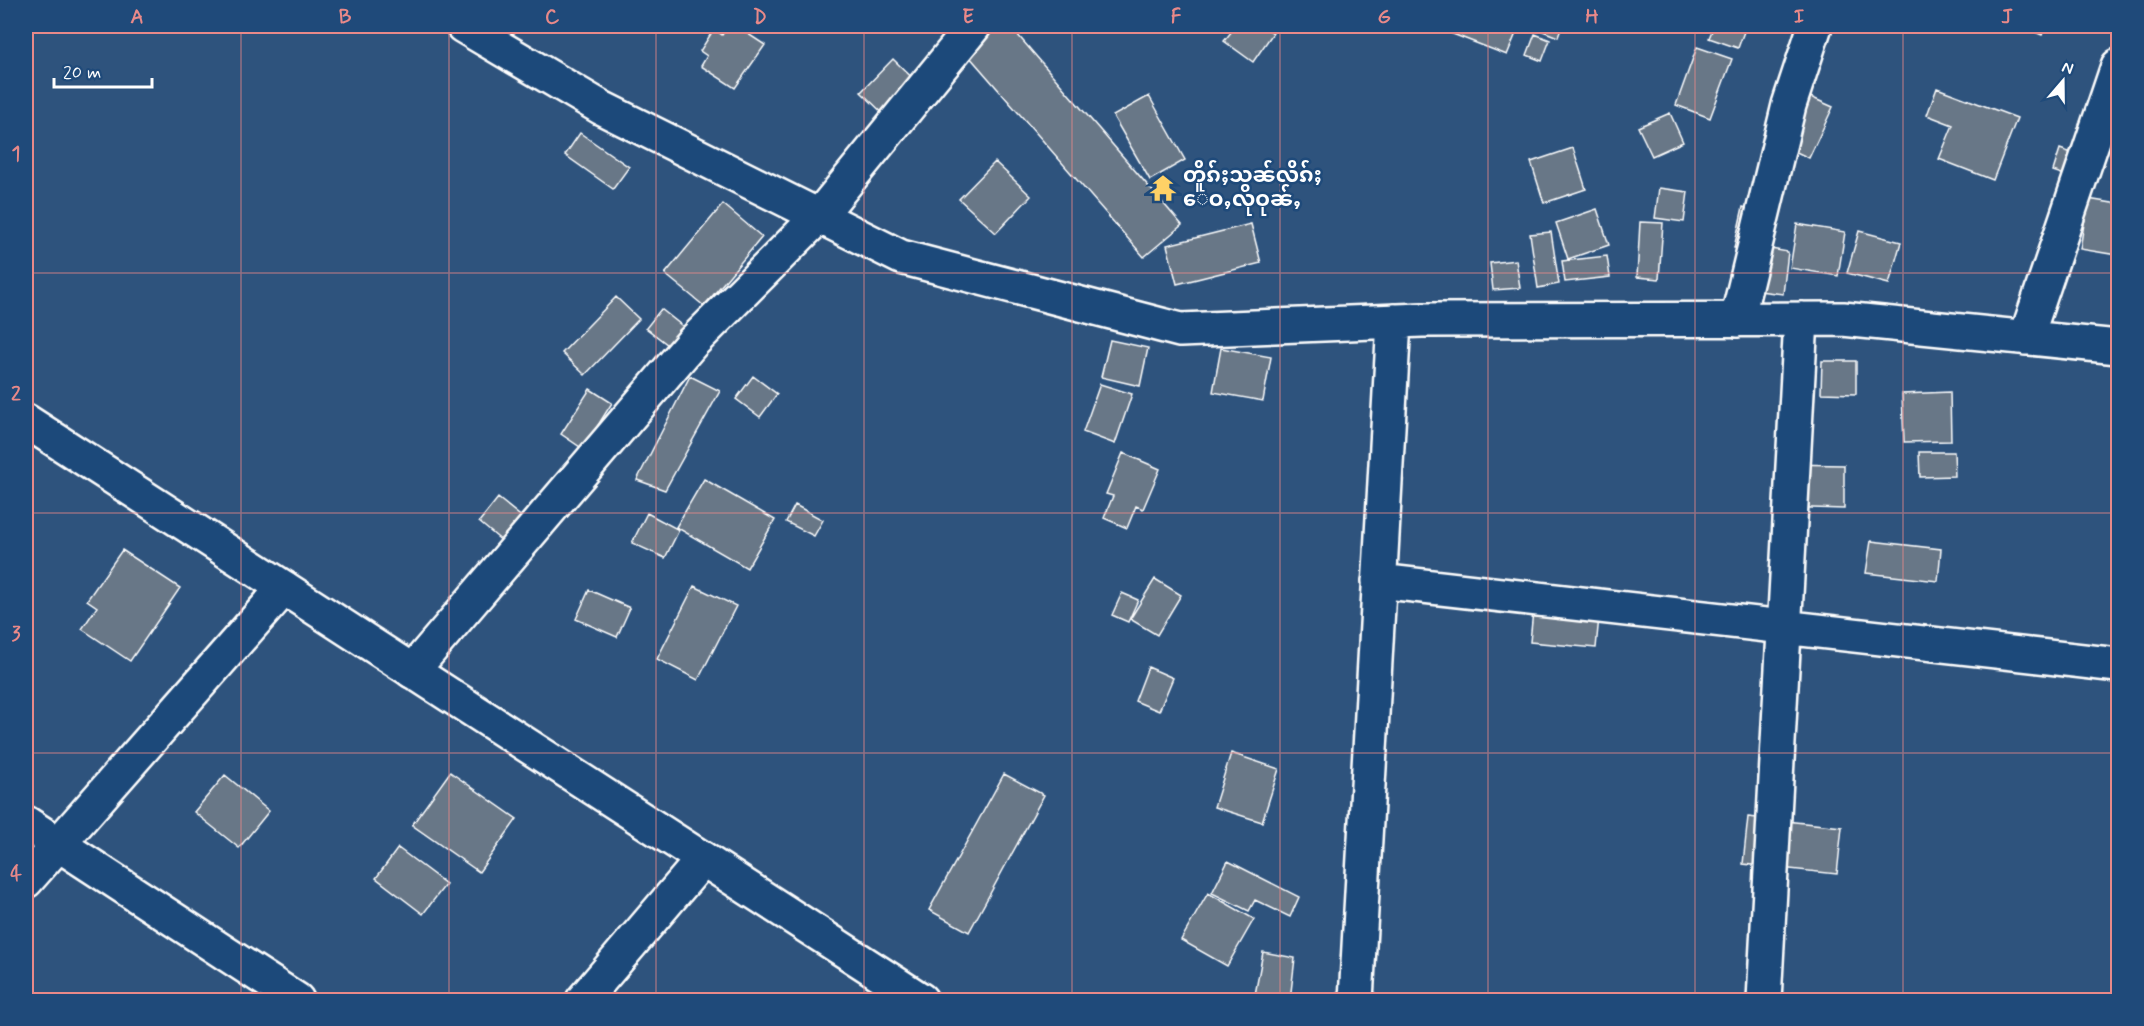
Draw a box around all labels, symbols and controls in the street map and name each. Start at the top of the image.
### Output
text: A [130,4,144,31]
text: B [339,4,352,31]
text: C [545,4,560,31]
text: D [753,4,767,31]
text: E [962,4,974,31]
text: F [1171,4,1182,31]
text: G [1377,4,1391,31]
text: H [1585,4,1599,31]
text: I [1794,4,1804,31]
text: J [2001,4,2013,31]
scale bar [54,51,152,89]
north arrow [2033,51,2093,111]
text: N [2059,57,2076,80]
text: 20 m [63,61,101,85]
text: 1 [12,141,20,168]
place label: တိူၵ်ႈသွၼ်လိၵ်ႈ ေဝႇလုဝုၼ်ႇ [1183,159,1322,216]
temple icon: တိူၵ်ႈသွၼ်လိၵ်ႈ ေဝႇလုဝုၼ်ႇ [1148,173,1178,203]
text: 2 [11,381,21,408]
text: 3 [11,621,21,648]
text: 4 [10,861,22,888]

